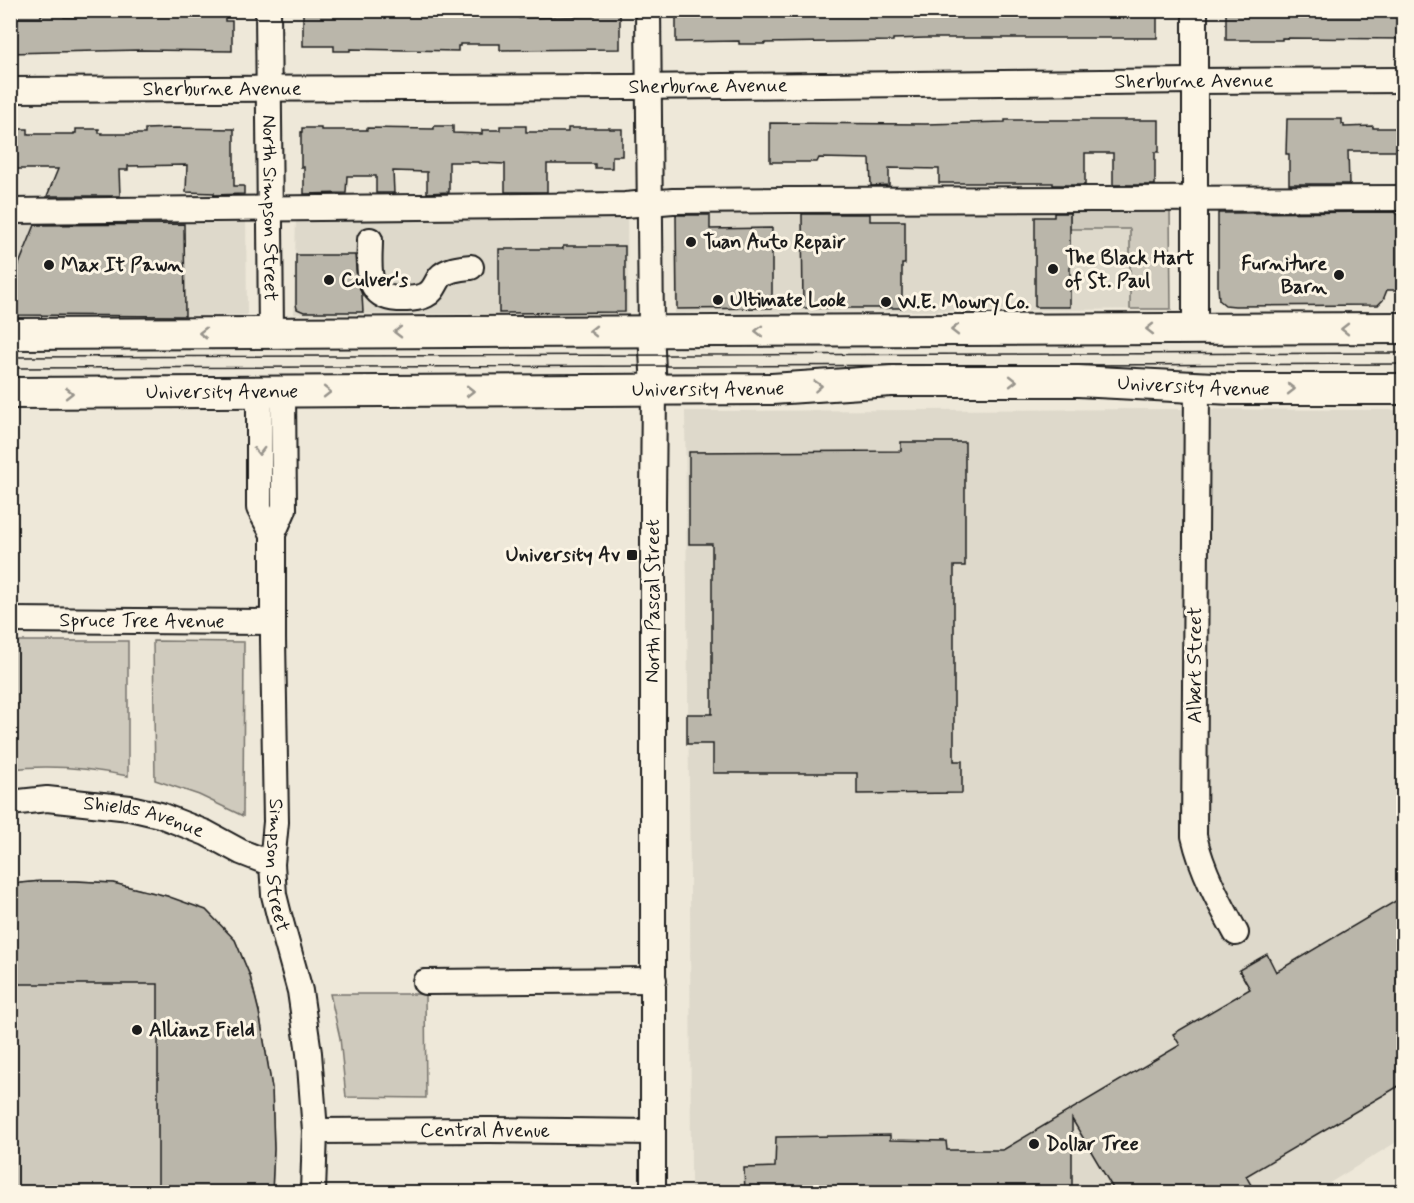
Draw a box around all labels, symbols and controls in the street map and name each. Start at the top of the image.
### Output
street label: Sherburne Avenue [1114,67,1274,95]
street label: Sherburne Avenue [628,72,788,101]
street label: Sherburne Avenue [142,75,302,103]
street label: North Simpson Street [255,115,284,301]
place label: Tuan Auto Repair [703,229,846,256]
marker: Tuan Auto Repair [684,235,698,249]
place label: The Black Hart of St. Paul [1065,245,1195,295]
place label: Furniture Barn [1241,251,1327,301]
place label: Max It Pawn [61,252,183,279]
marker: Max It Pawn [42,258,56,272]
marker: The Black Hart of St. Paul [1046,262,1060,276]
place label: Culver's [341,267,408,294]
marker: Furniture Barn [1332,268,1346,282]
marker: Culver's [322,273,336,287]
place label: Ultimate Look [730,287,846,314]
place label: W.E. Mowry Co. [897,289,1029,316]
marker: Ultimate Look [711,293,725,307]
marker: W.E. Mowry Co. [879,295,893,309]
one-way arrow [1341,322,1350,335]
one-way arrow [1146,323,1155,335]
one-way arrow [951,324,960,336]
one-way arrow [393,325,402,338]
one-way arrow [588,325,597,337]
one-way arrow [755,325,764,337]
one-way arrow [198,327,207,339]
street label: University Avenue [1117,370,1270,403]
street label: University Avenue [632,375,785,403]
one-way arrow [1008,375,1017,387]
street label: University Avenue [146,378,298,406]
one-way arrow [813,380,822,393]
one-way arrow [1287,383,1296,395]
one-way arrow [465,385,474,398]
one-way arrow [322,386,331,398]
one-way arrow [64,387,73,399]
one-way arrow [253,446,265,455]
street label: North Pascal Street [640,519,667,683]
place label: University Av [506,542,621,569]
marker: University Av [625,548,639,562]
street label: Spruce Tree Avenue [59,607,225,635]
street label: Albert Street [1182,607,1209,723]
street label: Shields Avenue [82,790,208,845]
street label: Simpson Street [258,798,297,935]
place label: Allianz Field [149,1017,255,1044]
marker: Allianz Field [130,1023,144,1037]
street label: Central Avenue [420,1116,550,1144]
place label: Dollar Tree [1046,1131,1139,1158]
marker: Dollar Tree [1027,1137,1041,1151]

